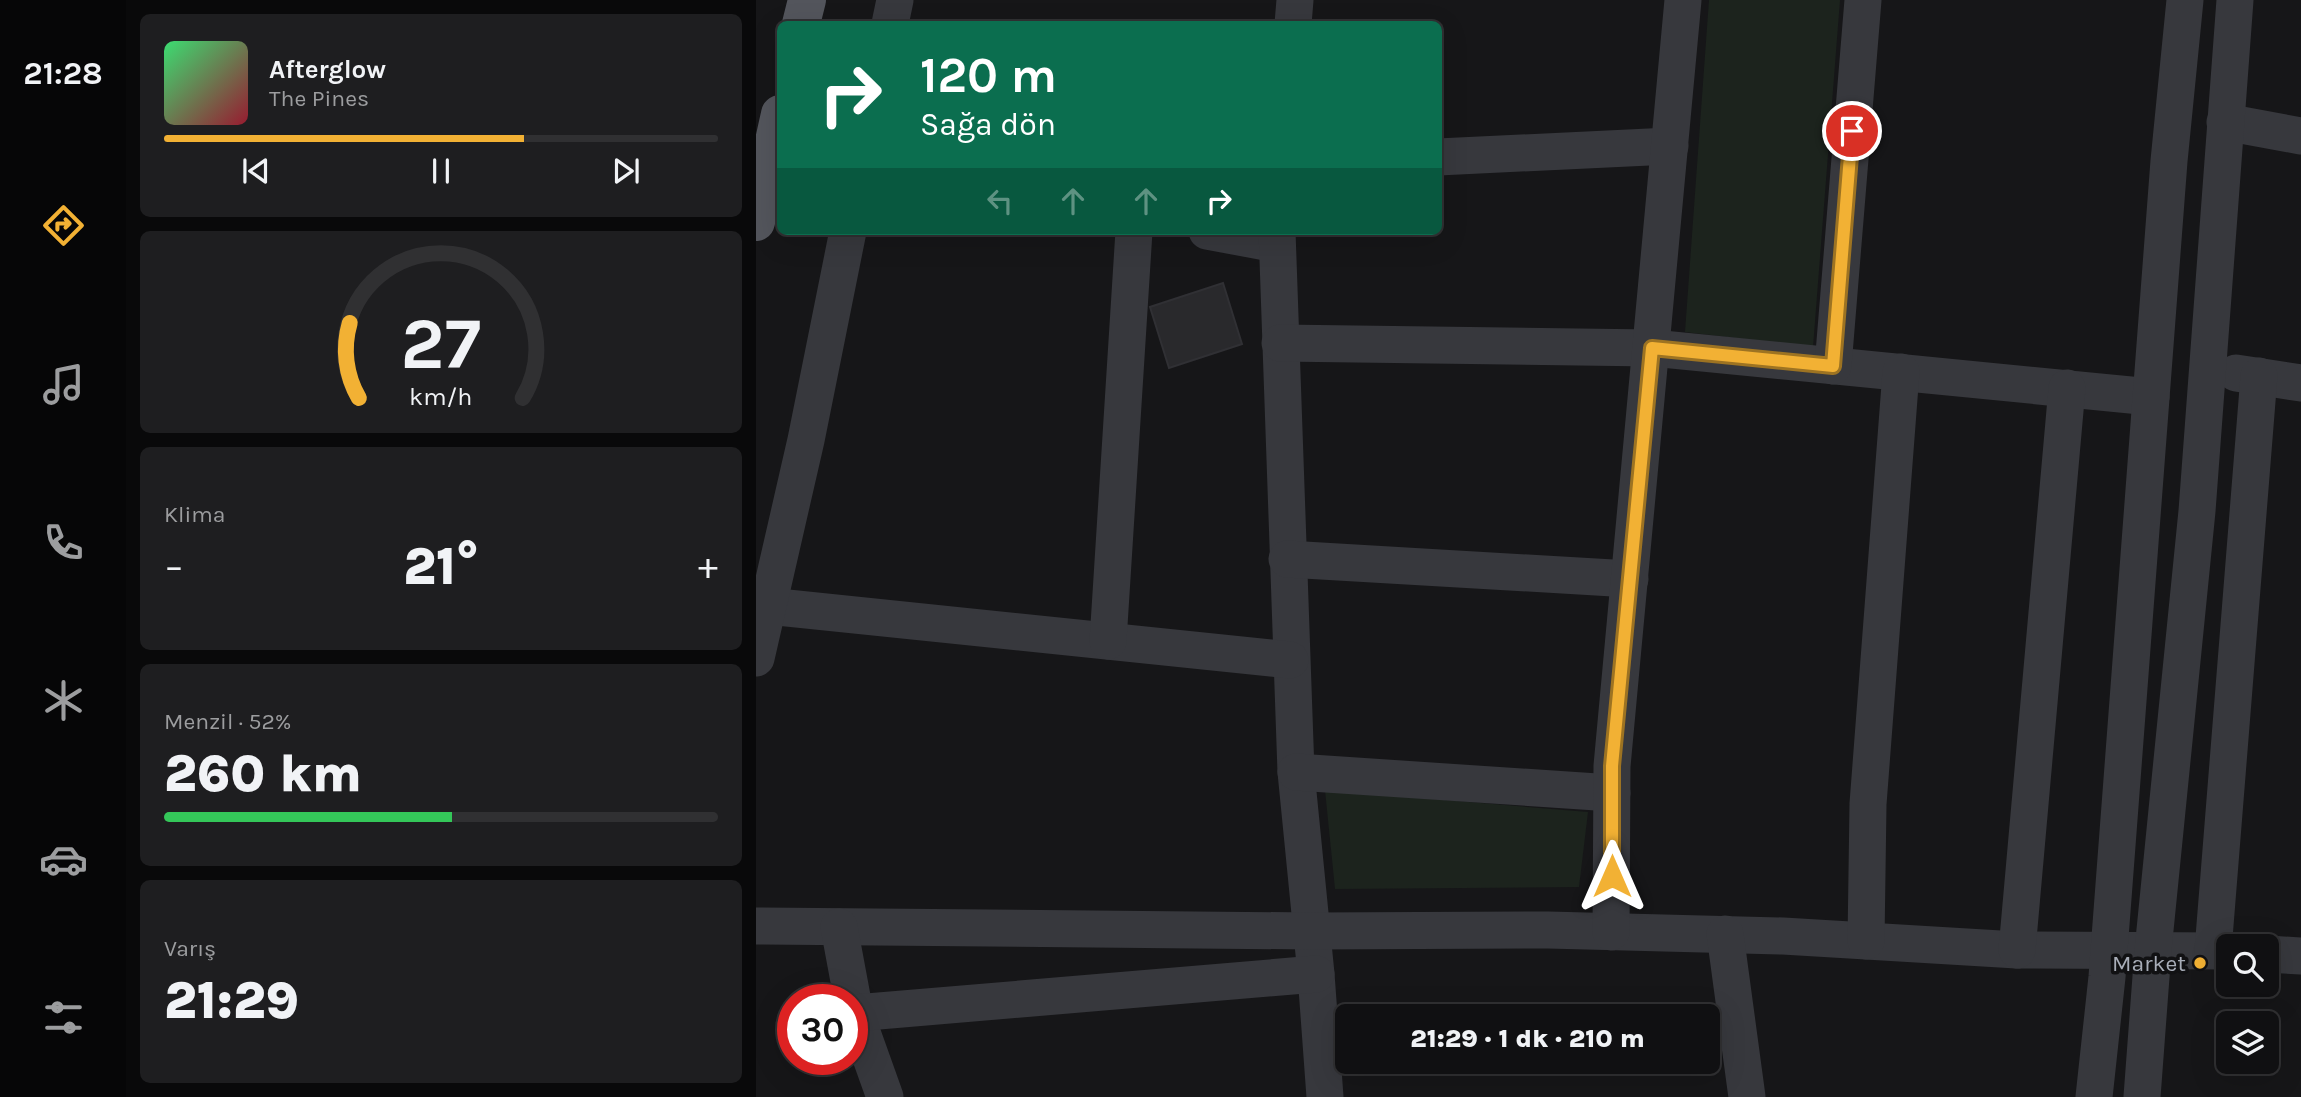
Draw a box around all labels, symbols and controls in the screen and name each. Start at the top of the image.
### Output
text: 120 m [920,47,1057,104]
icon: right [805,49,896,140]
text: Afterglow [269,54,386,85]
text: 21:28 [23,55,103,92]
text: The Pines [269,85,369,112]
pin [1822,101,1882,161]
text: Sağa dön [920,106,1056,143]
icon: arrive [1833,112,1871,150]
icon: previous [237,152,275,190]
icon: pause [422,152,460,190]
icon: next [607,152,645,190]
icon: left [981,182,1019,220]
icon: ahead [1054,182,1092,220]
icon: ahead [1127,182,1165,220]
icon: right [1200,182,1238,220]
icon: directions [39,201,88,250]
text: 27 [401,301,481,386]
icon: music [39,360,88,409]
text: km/h [409,382,473,411]
text: Klima [164,501,225,528]
icon: phone [39,518,88,567]
text: 21° [403,536,479,597]
text: − [164,544,184,589]
text: + [698,544,718,589]
icon: climate [39,676,88,725]
text: Menzil · 52% [164,708,291,735]
text: 260 km [164,743,362,804]
icon: car [39,835,88,884]
position arrow [1575,839,1649,913]
map controls [2216,934,2279,1074]
button: search [2216,934,2279,997]
text: Varış [164,935,216,962]
place label: Market [2112,950,2186,977]
marker: Market [2192,955,2208,971]
text: 21:29 [164,970,299,1031]
speed limit sign: 30 [777,984,868,1075]
icon: filters [39,993,88,1042]
button: layers [2216,1011,2279,1074]
text: 21:29 · 1 dk · 210 m [1410,1023,1645,1054]

